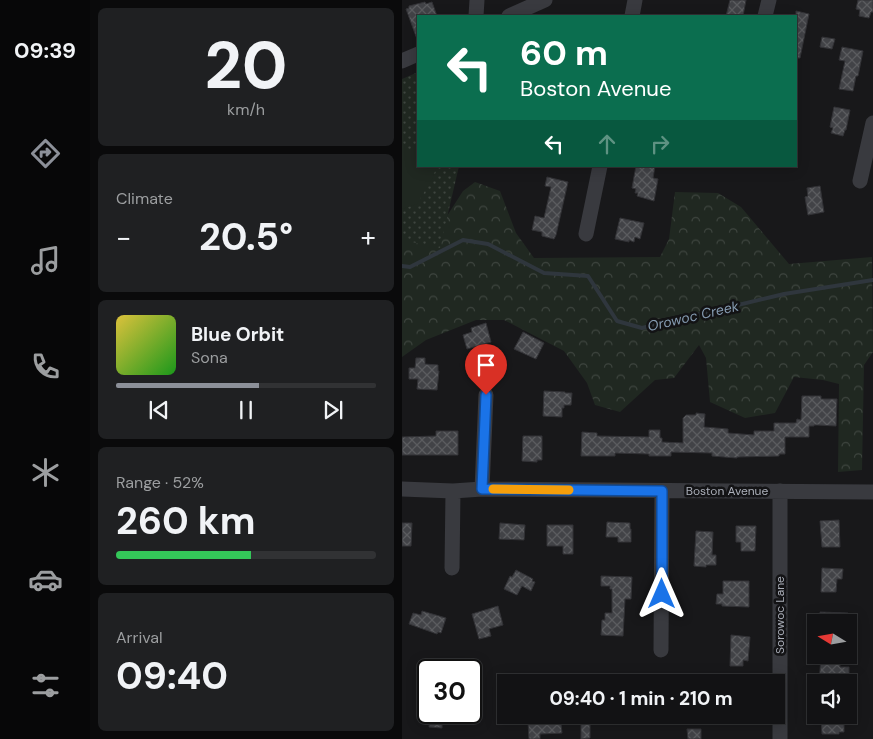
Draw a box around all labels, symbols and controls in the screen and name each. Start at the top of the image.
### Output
text: 20 [205,24,288,108]
text: 60 m [520,30,608,76]
icon: left [437,35,502,100]
text: 09:39 [14,36,76,65]
text: Boston Avenue [520,74,671,103]
text: km/h [227,99,265,120]
icon: left [540,130,568,158]
icon: ahead [593,130,621,158]
icon: right [646,130,674,158]
icon: directions [28,136,63,171]
text: Climate [116,188,173,209]
text: 20.5° [199,212,293,262]
text: − [116,219,131,256]
text: + [361,219,376,256]
icon: music [28,243,63,278]
water label: Orowoc Creek [646,297,741,335]
text: Blue Orbit [191,322,284,347]
pin [465,344,507,395]
text: Sona [191,347,228,368]
icon: phone [28,349,63,384]
icon: arrive [472,351,500,379]
icon: previous [145,396,173,424]
icon: pause [232,396,260,424]
icon: next [319,396,347,424]
icon: climate [28,455,63,490]
text: Range · 52% [116,472,204,493]
street label: Boston Avenue [686,483,768,499]
text: 260 km [116,496,255,546]
icon: car [28,562,63,597]
position arrow [635,567,687,619]
street label: Sorowoc Lane [772,576,788,654]
north arrow [807,614,857,664]
map controls [807,614,857,724]
text: Arrival [116,627,163,648]
text: 09:40 [116,651,228,701]
speed limit sign: 30 [417,659,482,724]
icon: filters [28,668,63,703]
button: sound [807,674,857,724]
text: 09:40 · 1 min · 210 m [549,686,733,711]

